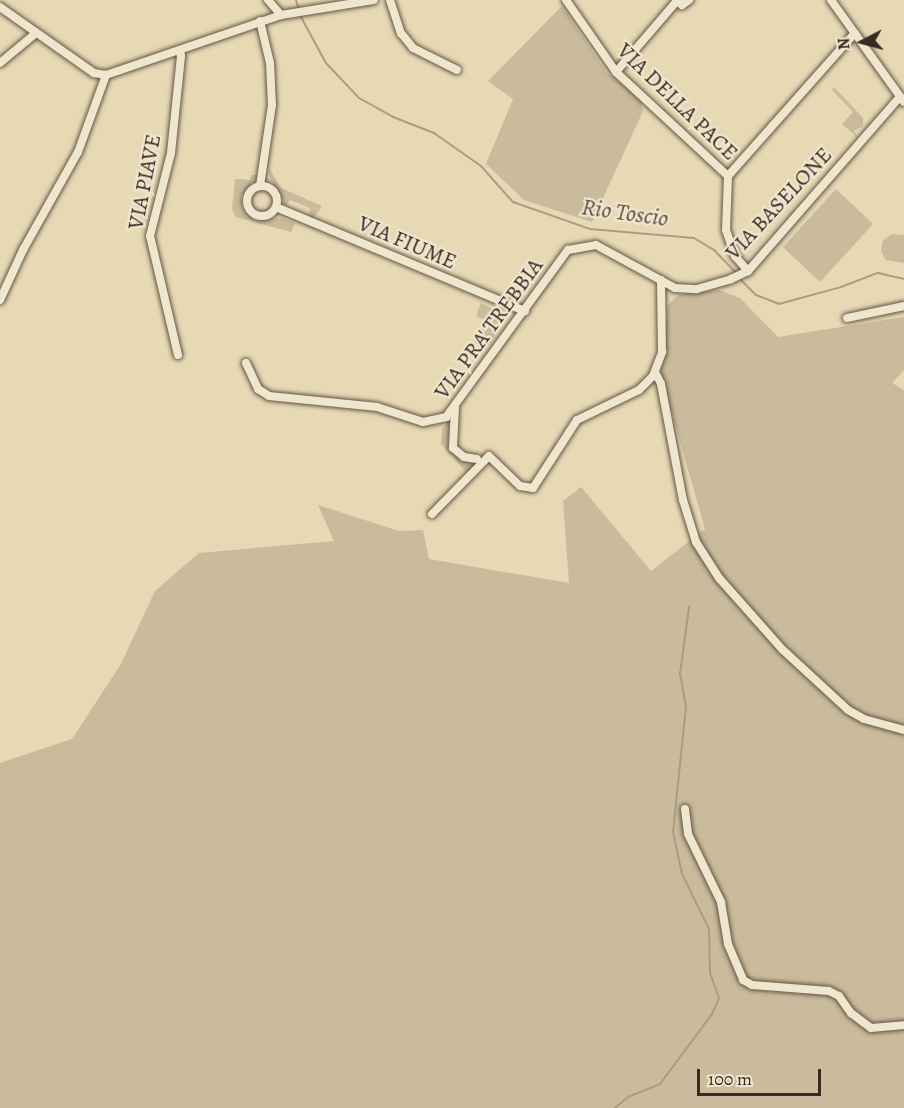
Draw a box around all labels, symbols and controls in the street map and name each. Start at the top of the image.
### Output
north arrow [832,12,892,72]
text: N [833,37,856,51]
street label: VIA DELLA PACE [611,38,743,166]
street label: VIA PIAVE [123,132,167,232]
street label: VIA BASELONE [720,142,838,266]
water label: Rio Toscio [580,193,670,233]
street label: VIA FIUME [354,210,460,276]
street label: VIA PRA' TREBBIA [429,253,549,405]
scale bar [700,1057,824,1095]
text: 100 m [708,1067,752,1091]

